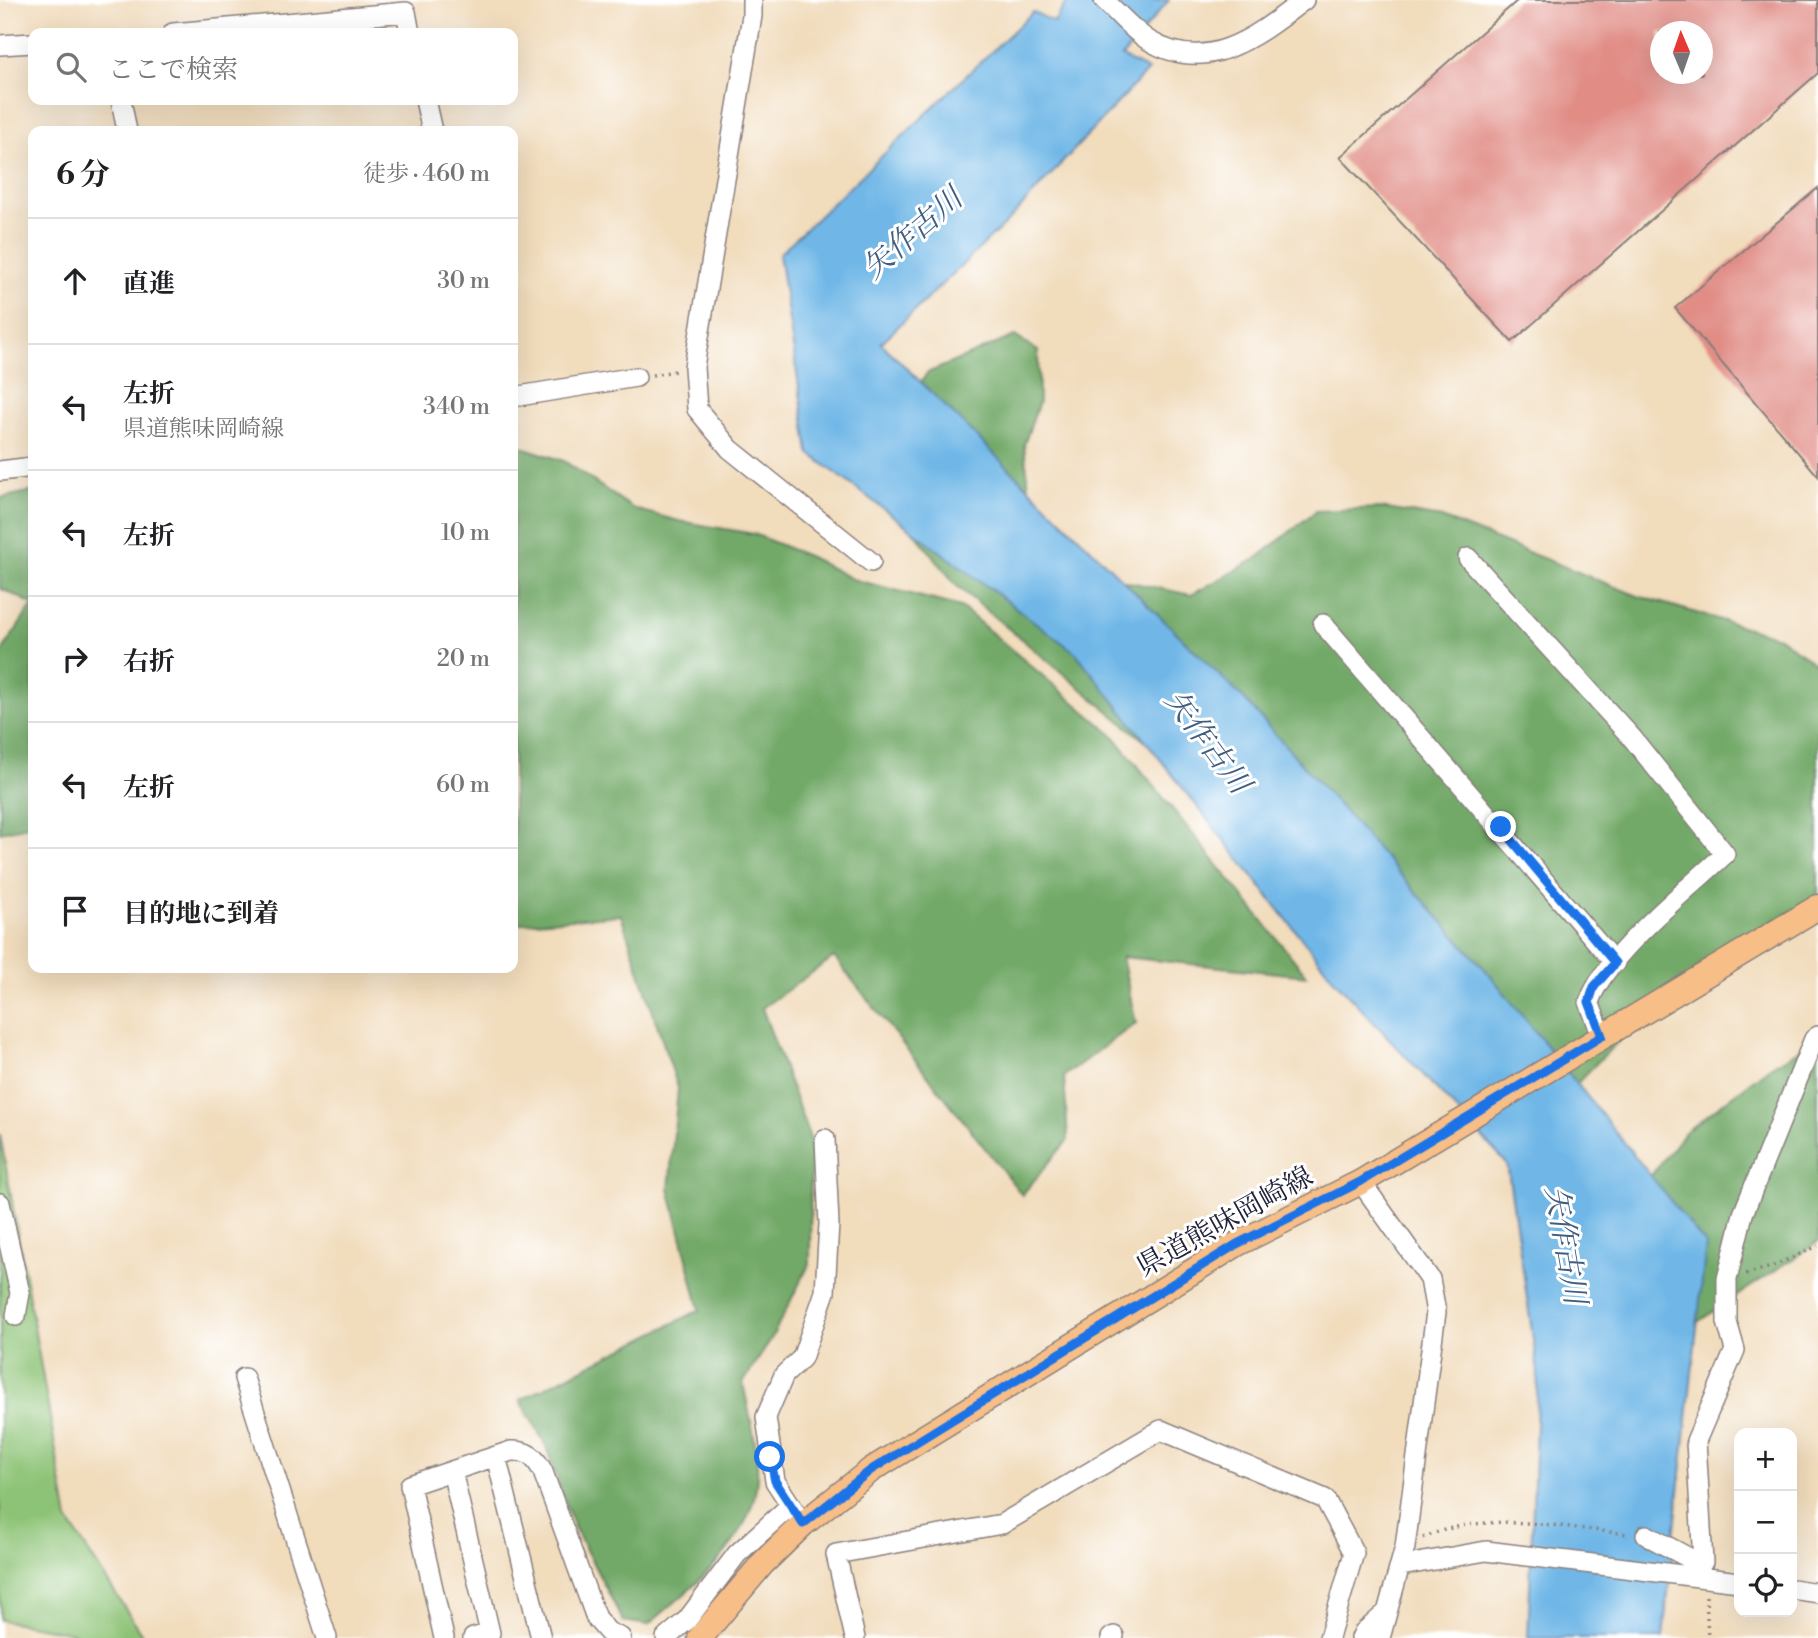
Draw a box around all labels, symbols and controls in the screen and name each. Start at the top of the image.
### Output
north arrow [1650,21,1713,84]
search box [28,28,518,105]
icon: search [52,48,90,86]
text: ここで検索 [108,54,238,86]
text: 6 分 [56,156,110,194]
text: 徒歩 · 460 m [363,160,490,188]
water label: 矢作古川 [855,178,973,288]
icon: ahead [56,262,94,300]
text: 30 m [437,267,490,295]
text: 直進 [123,268,175,300]
text: 左折 [123,378,175,410]
icon: left [56,388,94,426]
text: 340 m [423,393,490,421]
text: 県道熊味岡崎線 [123,415,284,443]
icon: left [56,514,94,552]
text: 10 m [441,519,490,547]
text: 左折 [123,520,175,552]
icon: right [56,640,94,678]
text: 20 m [437,645,490,673]
text: 右折 [123,646,175,678]
water label: 矢作古川 [1156,683,1260,804]
icon: left [56,766,94,804]
text: 60 m [436,771,490,799]
text: 左折 [123,772,175,804]
route end [1485,811,1516,842]
icon: arrive [56,892,94,930]
text: 目的地に到着 [123,898,279,930]
street label: 県道熊味岡崎線 [1131,1159,1319,1285]
water label: 矢作古川 [1536,1183,1595,1310]
map controls [1734,1428,1797,1617]
button: + [1734,1428,1797,1491]
route start [754,1441,785,1472]
button: − [1734,1491,1797,1554]
button: locate [1734,1554,1797,1617]

